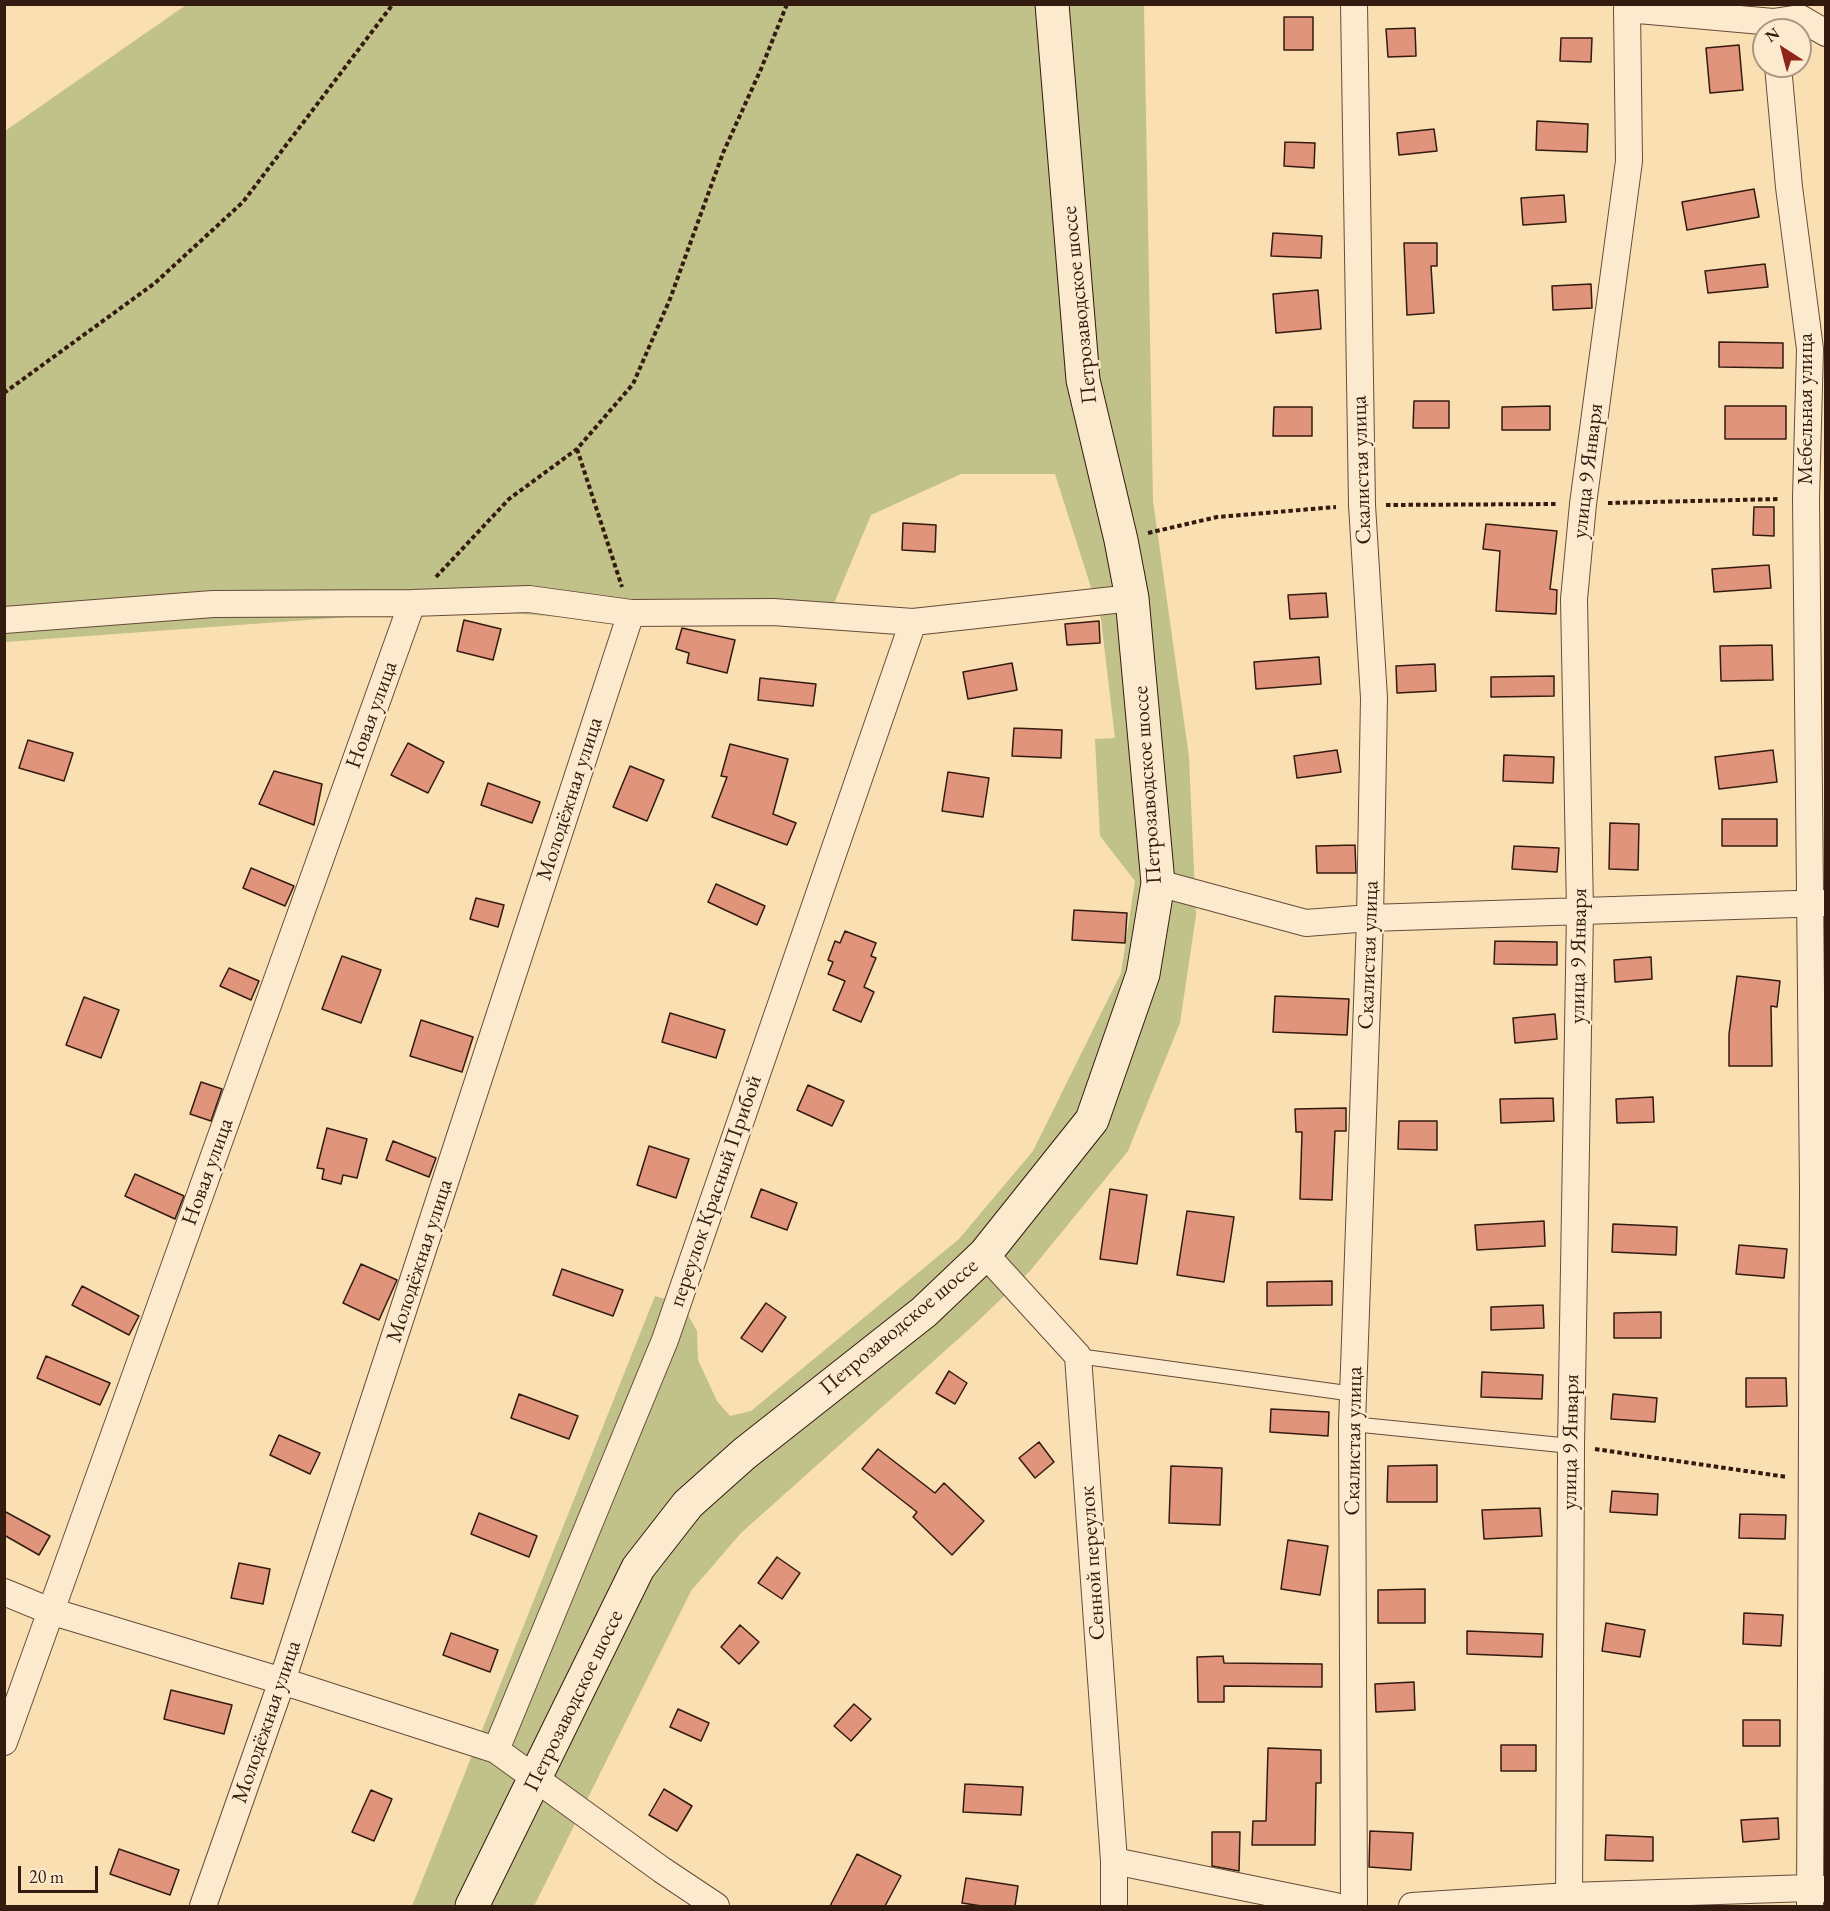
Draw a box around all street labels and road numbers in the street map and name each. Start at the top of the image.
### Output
street label: Петрозаводское шоссе [1056,205,1104,405]
street label: Мебельная улица [1793,333,1819,485]
street label: Скалистая улица [1346,395,1378,545]
street label: улица 9 Января [1567,402,1609,540]
street label: Новая улица [340,658,404,772]
street label: Петрозаводское шоссе [1128,685,1168,885]
street label: Молодёжная улица [531,714,609,884]
street label: Скалистая улица [1353,880,1385,1030]
street label: улица 9 Января [1565,888,1593,1024]
street label: переулок Красный Прибой [664,1072,768,1310]
street label: Новая улица [176,1115,240,1229]
street label: Молодёжная улица [381,1176,459,1346]
street label: Петрозаводское шоссе [814,1253,984,1401]
street label: Скалистая улица [1340,1366,1368,1516]
street label: улица 9 Января [1557,1374,1585,1510]
street label: Сенной переулок [1074,1485,1112,1641]
street label: Петрозаводское шоссе [519,1606,629,1796]
street label: Молодёжная улица [227,1637,307,1807]

